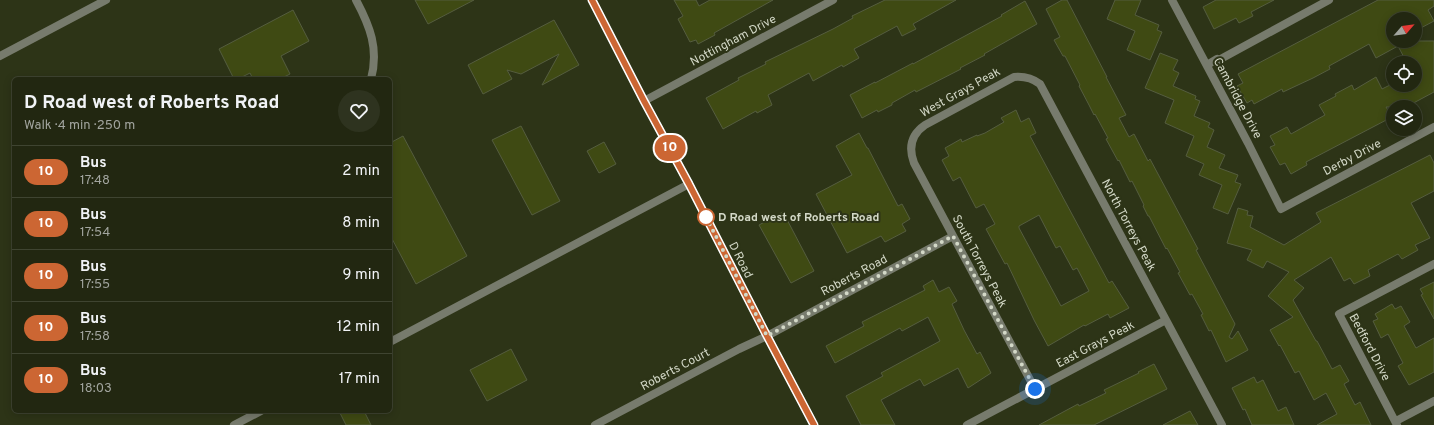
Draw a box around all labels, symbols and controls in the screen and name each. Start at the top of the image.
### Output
street label: Nottingham Drive [688,11,779,70]
north arrow [1386,12,1422,48]
map controls [1386,12,1422,136]
street label: Cambridge Drive [1209,55,1265,142]
button: locate [1386,56,1422,92]
street label: West Grays Peak [918,64,1003,122]
button: heart [338,90,380,132]
text: D Road west of Roberts Road [24,91,279,115]
button: layers [1386,100,1422,136]
text: Walk · 4 min · 250 m [24,118,135,134]
line badge: 10 [652,135,688,161]
street label: Derby Drive [1321,136,1384,180]
text: 10 [663,139,677,156]
text: Bus [80,154,107,173]
text: 2 min [342,162,380,181]
text: 10 [39,163,53,180]
text: 17:48 [80,173,110,189]
street label: North Torreys Peak [1097,177,1159,274]
text: Bus [80,206,107,225]
marker: D Road west of Roberts Road [697,208,715,226]
place label: D Road west of Roberts Road [718,210,879,226]
street label: South Torreys Peak [948,212,1010,311]
text: 8 min [342,214,380,233]
text: 10 [39,215,53,232]
text: 17:54 [80,225,110,241]
street label: D Road [724,240,756,281]
street label: Roberts Road [818,252,891,300]
text: Bus [80,258,107,277]
text: 9 min [343,266,380,285]
text: 10 [39,267,53,284]
text: 17:55 [80,277,110,293]
text: Bus [80,310,107,329]
street label: Bedford Drive [1345,311,1394,384]
text: 12 min [337,318,380,337]
street label: East Grays Peak [1054,318,1137,372]
text: 10 [39,319,53,336]
text: 17:58 [80,329,110,345]
street label: Roberts Court [638,345,713,395]
text: Bus [80,362,107,381]
text: 17 min [339,370,380,389]
text: 10 [39,371,53,388]
your location [1025,379,1045,399]
text: 18:03 [80,381,112,397]

